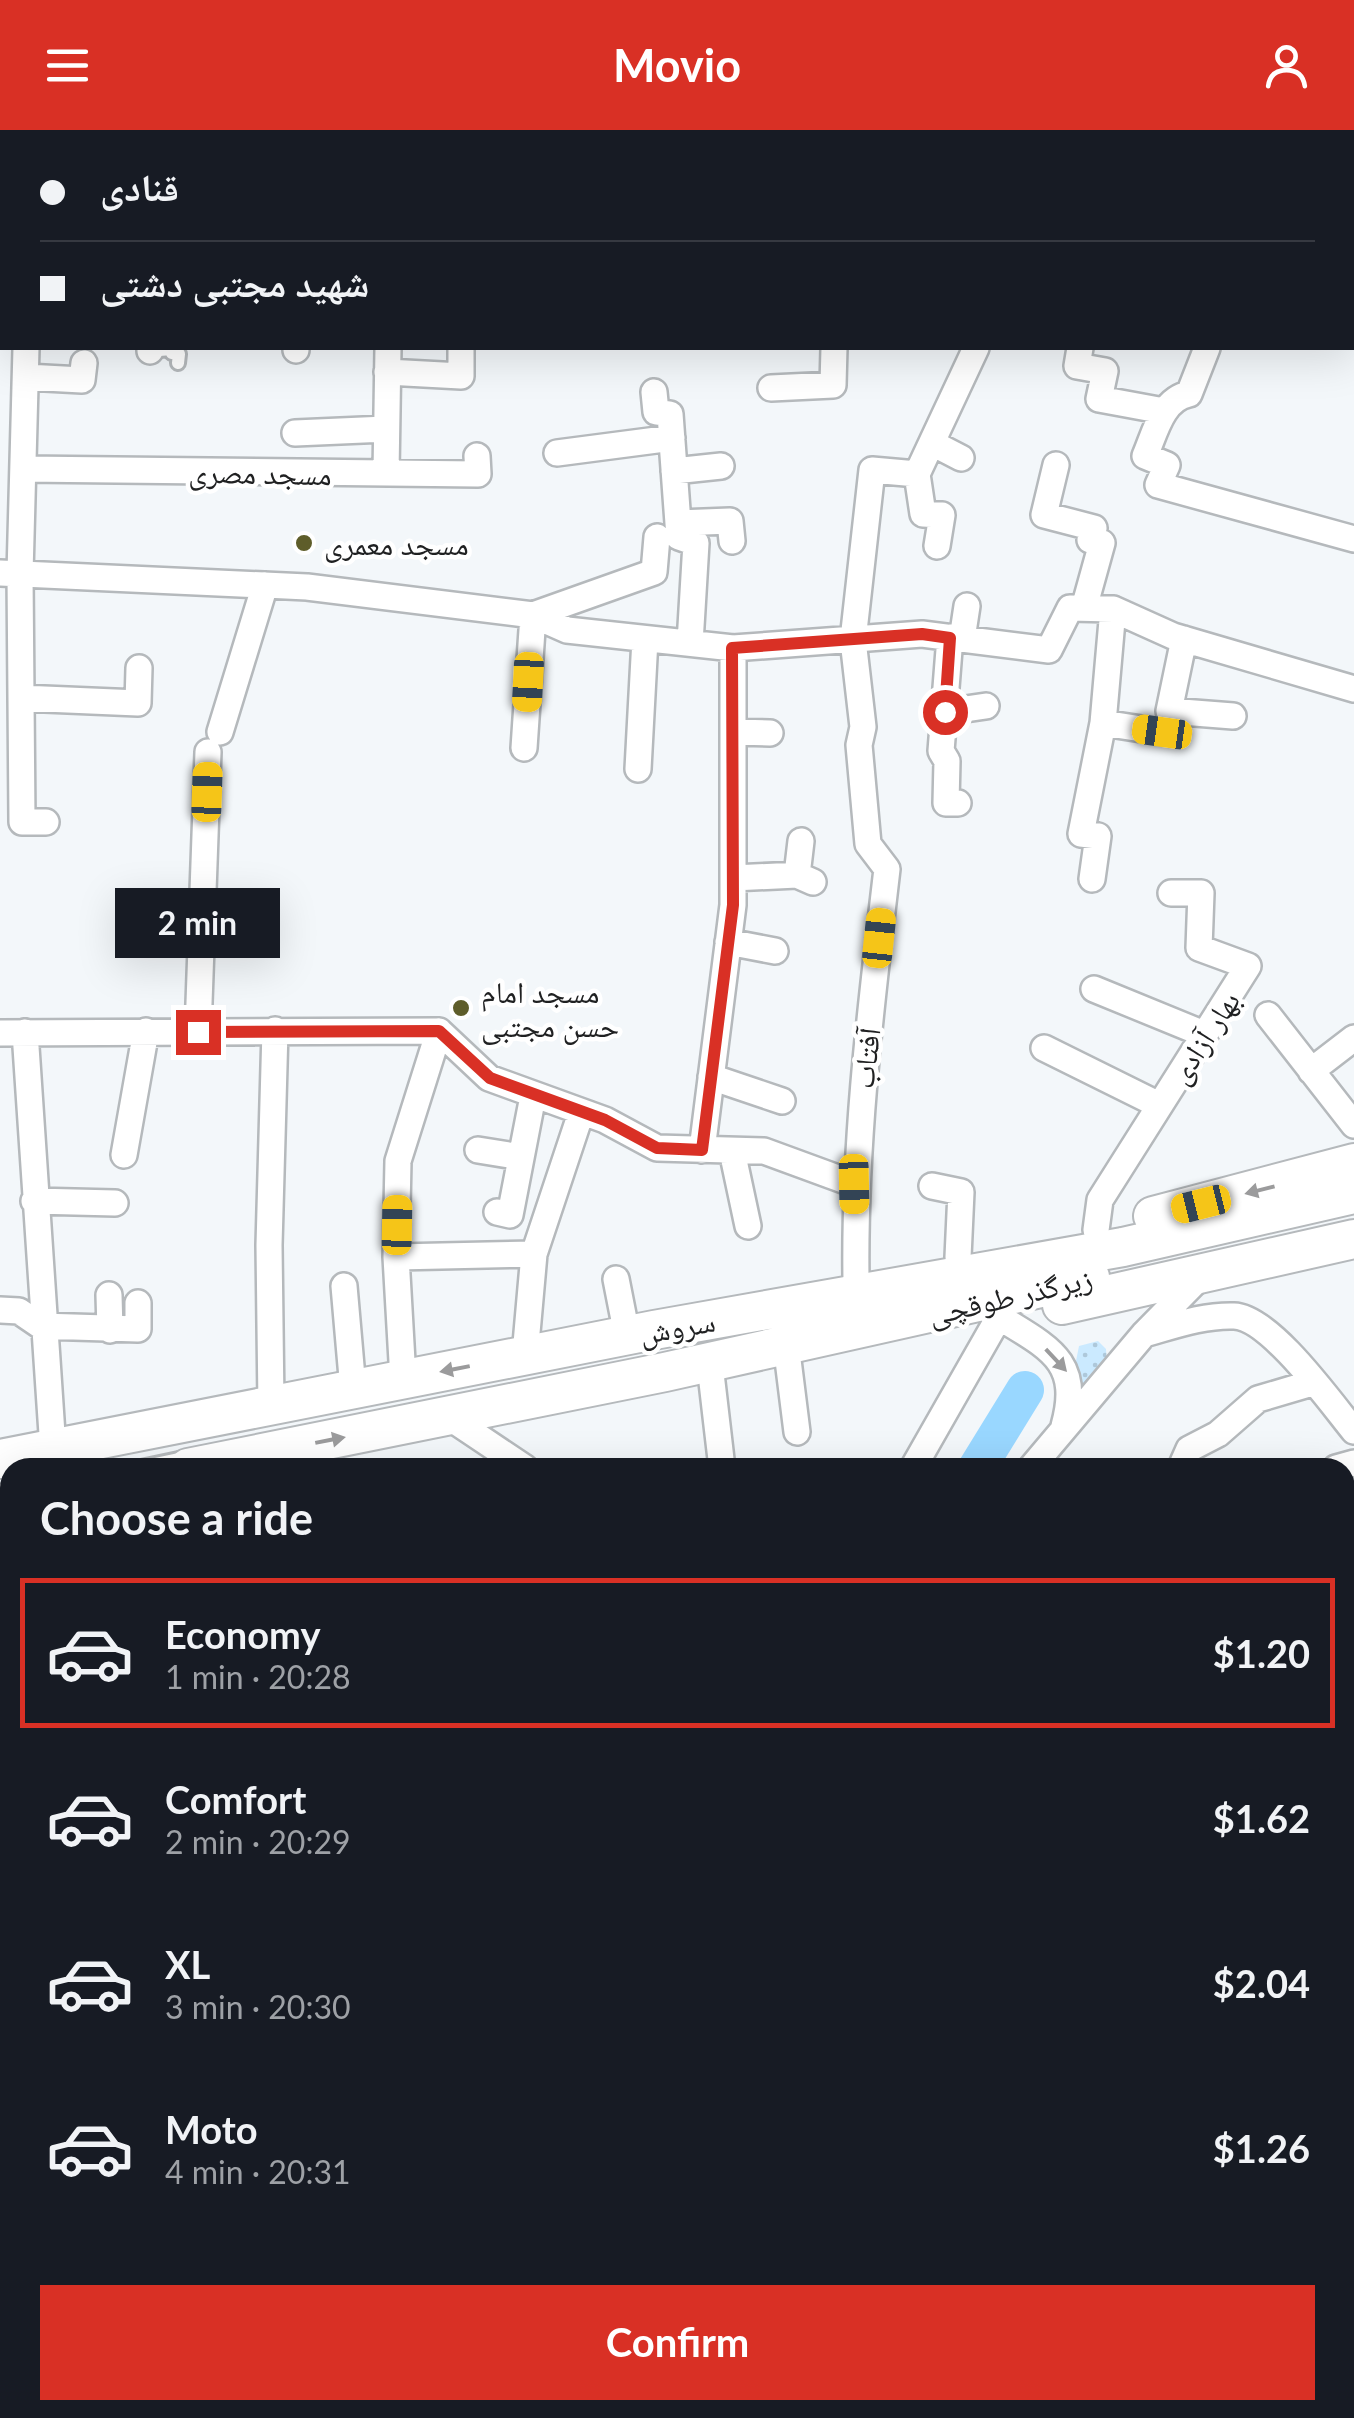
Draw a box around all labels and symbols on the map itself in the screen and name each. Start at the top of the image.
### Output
street label: مسجد مصری [188,453,332,493]
place label: مسجد معمری [324,525,469,563]
marker: مسجد معمری [293,532,315,554]
car [511,651,545,713]
route start [923,690,968,735]
car [1130,713,1194,751]
car [191,761,223,823]
callout: 2 min [116,887,280,957]
car [861,907,897,969]
place label: مسجد امام حسن مجتبی [481,973,619,1045]
street label: بهار آزادی [1160,984,1248,1091]
marker: مسجد امام حسن مجتبی [450,997,472,1019]
route end [176,1010,221,1055]
street label: آفتاب [843,1024,888,1091]
car [838,1154,870,1214]
car [1168,1182,1234,1226]
one-way arrow [1244,1183,1275,1198]
car [381,1195,413,1255]
street label: زیرگذر طوقچی [925,1259,1096,1333]
street label: سروش [636,1302,718,1352]
one-way arrow [1045,1347,1068,1371]
one-way arrow [439,1362,470,1377]
one-way arrow [315,1432,346,1447]

